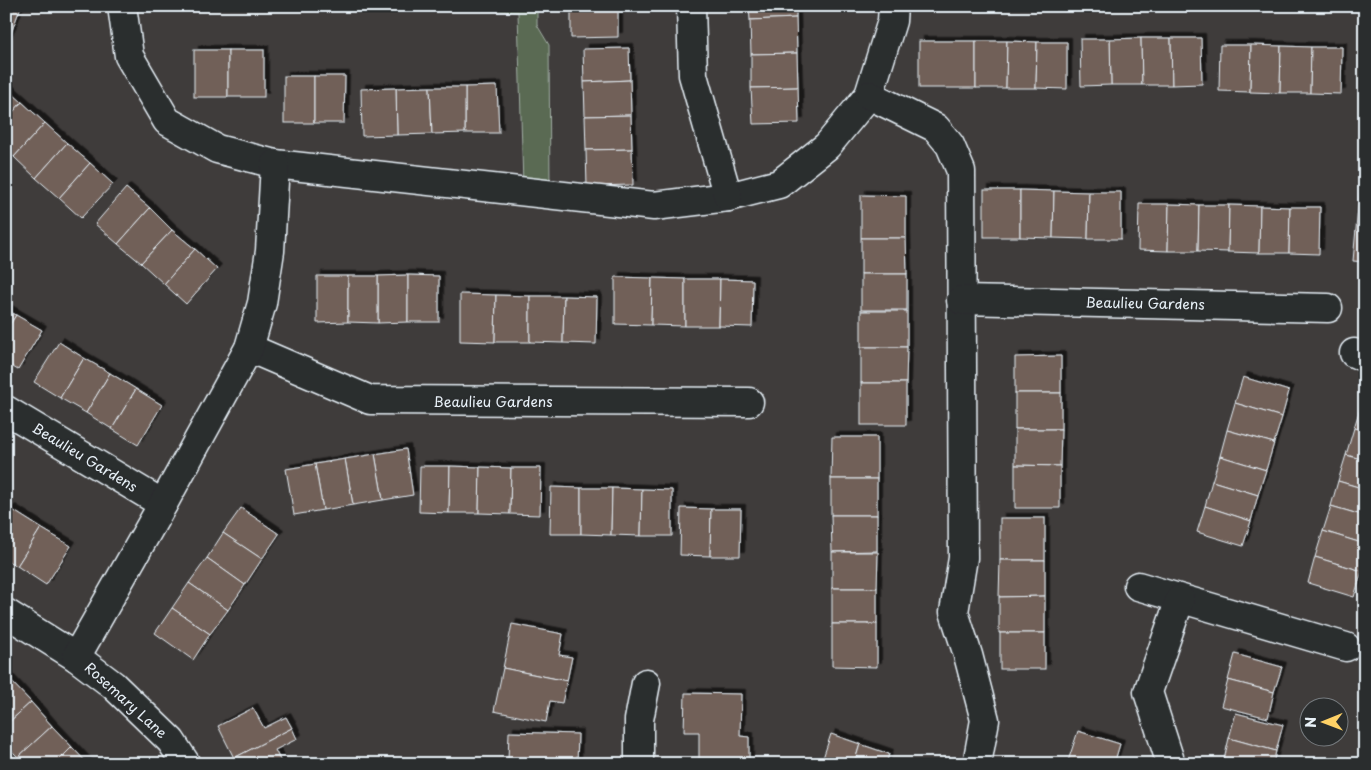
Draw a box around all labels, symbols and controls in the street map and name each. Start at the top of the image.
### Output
street label: Beaulieu Gardens [1085,291,1205,315]
street label: Beaulieu Gardens [433,391,553,412]
street label: Beaulieu Gardens [28,417,142,497]
street label: Rosemary Lane [80,657,172,743]
north arrow [1298,698,1348,748]
text: N [1300,717,1321,728]

